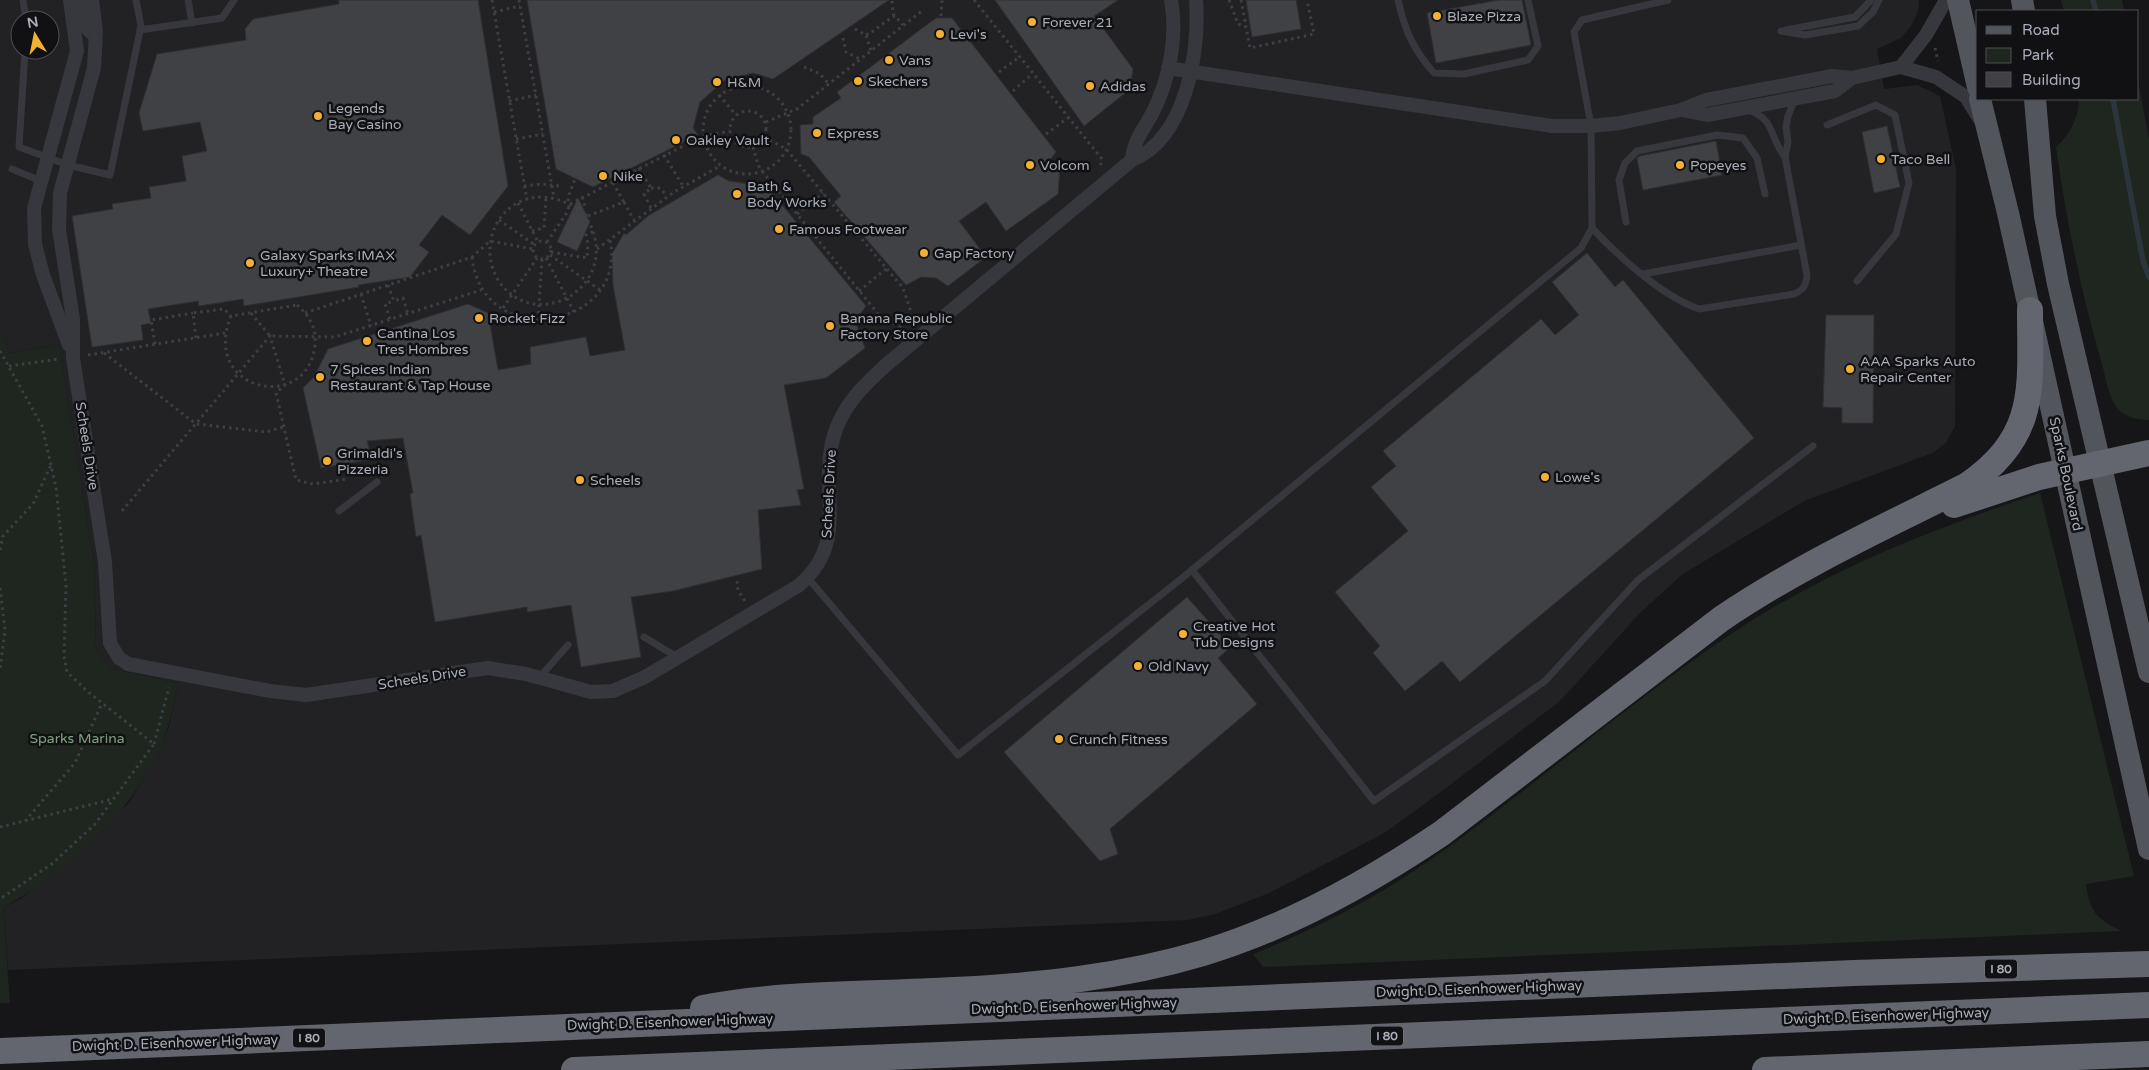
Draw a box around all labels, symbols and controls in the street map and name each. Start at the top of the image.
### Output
place label: Blaze Pizza [1447,8,1521,25]
north arrow [10,10,60,60]
marker: Blaze Pizza [1431,10,1443,22]
legend [1976,10,2139,100]
text: N [26,13,40,32]
place label: Forever 21 [1042,14,1113,31]
marker: Forever 21 [1026,16,1038,28]
text: Road [2022,21,2060,39]
place label: Levi's [950,26,987,43]
marker: Levi's [934,28,946,40]
text: Park [2022,46,2054,64]
place label: Vans [899,52,931,69]
marker: Vans [883,54,895,66]
text: Building [2022,71,2081,89]
place label: Skechers [868,73,928,90]
place label: H&M [727,74,761,91]
marker: Skechers [852,75,864,87]
marker: H&M [711,76,723,88]
place label: Adidas [1100,78,1146,95]
marker: Adidas [1084,80,1096,92]
place label: Legends Bay Casino [328,100,401,133]
marker: Legends Bay Casino [312,110,324,122]
place label: Express [827,125,879,142]
marker: Express [811,127,823,139]
place label: Oakley Vault [686,132,770,149]
marker: Oakley Vault [670,134,682,146]
place label: Taco Bell [1891,151,1950,168]
marker: Taco Bell [1875,153,1887,165]
place label: Volcom [1040,157,1090,174]
place label: Popeyes [1690,157,1747,174]
marker: Volcom [1024,159,1036,171]
marker: Popeyes [1674,159,1686,171]
place label: Nike [613,168,643,185]
marker: Nike [597,170,609,182]
place label: Bath & Body Works [747,178,827,211]
marker: Bath & Body Works [731,188,743,200]
place label: Famous Footwear [789,221,908,238]
marker: Famous Footwear [773,223,785,235]
place label: Gap Factory [934,245,1015,262]
place label: Galaxy Sparks IMAX Luxury+ Theatre [260,247,395,280]
marker: Gap Factory [918,247,930,259]
marker: Galaxy Sparks IMAX Luxury+ Theatre [244,257,256,269]
place label: Rocket Fizz [489,310,565,327]
place label: Banana Republic Factory Store [840,310,953,343]
marker: Rocket Fizz [473,312,485,324]
marker: Banana Republic Factory Store [824,320,836,332]
place label: Cantina Los Tres Hombres [377,325,469,358]
marker: Cantina Los Tres Hombres [361,335,373,347]
place label: AAA Sparks Auto Repair Center [1860,353,1975,386]
place label: 7 Spices Indian Restaurant & Tap House [330,361,491,394]
marker: AAA Sparks Auto Repair Center [1844,363,1856,375]
marker: 7 Spices Indian Restaurant & Tap House [314,371,326,383]
street label: Scheels Drive [72,401,102,491]
street label: Sparks Boulevard [2046,416,2086,532]
place label: Grimaldi's Pizzeria [337,445,403,478]
street label: Scheels Drive [818,449,840,539]
marker: Grimaldi's Pizzeria [321,455,333,467]
place label: Lowe's [1555,469,1600,486]
marker: Lowe's [1539,471,1551,483]
place label: Scheels [590,472,641,489]
marker: Scheels [574,474,586,486]
place label: Creative Hot Tub Designs [1193,618,1276,651]
marker: Creative Hot Tub Designs [1177,628,1189,640]
place label: Old Navy [1148,658,1210,675]
marker: Old Navy [1132,660,1144,672]
street label: Scheels Drive [377,663,467,693]
park label: Sparks Marina [29,730,125,747]
place label: Crunch Fitness [1069,731,1168,748]
marker: Crunch Fitness [1053,733,1065,745]
road number: I 80 [1985,960,2017,979]
street label: Dwight D. Eisenhower Highway [1375,977,1583,1001]
street label: Dwight D. Eisenhower Highway [970,994,1178,1018]
street label: Dwight D. Eisenhower Highway [1782,1004,1990,1028]
street label: Dwight D. Eisenhower Highway [566,1010,774,1034]
road number: I 80 [1371,1026,1403,1046]
road number: I 80 [293,1028,325,1048]
street label: Dwight D. Eisenhower Highway [71,1031,279,1055]

